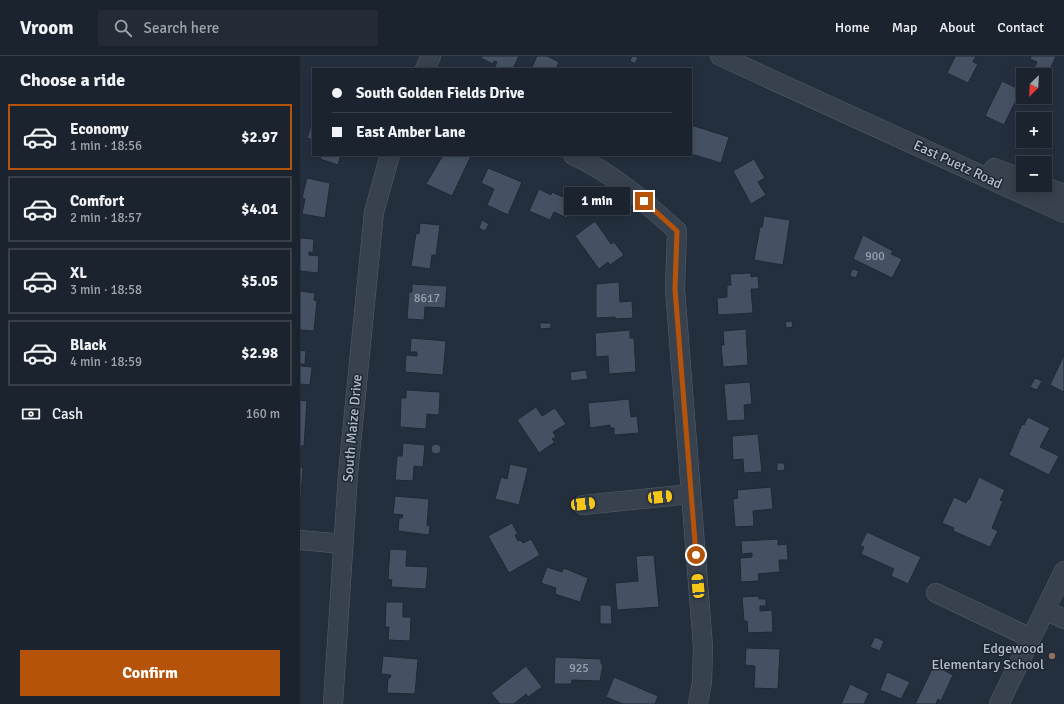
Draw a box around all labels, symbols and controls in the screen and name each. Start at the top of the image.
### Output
search box [98,10,378,46]
text: Vroom [20,16,74,40]
icon: search [112,17,134,39]
text: Search here [144,19,219,37]
text: Home [835,19,870,36]
text: Map [892,19,917,36]
text: About [939,19,975,36]
text: Contact [997,19,1044,36]
north arrow [1016,68,1052,104]
map controls [1016,68,1052,192]
text: Choose a ride [20,69,125,91]
text: South Golden Fields Drive [356,84,524,102]
button: + [1016,112,1052,148]
icon: car [22,119,58,155]
text: Economy [70,120,129,138]
text: East Amber Lane [356,123,465,141]
text: $2.97 [241,128,278,146]
street label: East Puetz Road [911,137,1005,192]
text: 1 min · 18:56 [70,138,142,154]
button: − [1016,156,1052,192]
callout: 1 min [564,187,630,215]
icon: car [22,191,58,227]
text: Comfort [70,192,124,210]
route end [635,192,653,210]
text: 1 min [581,193,613,209]
text: $4.01 [241,200,278,218]
text: 2 min · 18:57 [70,210,142,226]
house number: 900 [865,249,885,264]
icon: car [22,263,58,299]
text: XL [70,264,87,282]
text: $5.05 [241,272,278,290]
text: 3 min · 18:58 [70,282,142,298]
house number: 8617 [414,291,440,306]
icon: car [22,335,58,371]
text: Black [70,336,107,354]
text: $2.98 [241,344,278,362]
text: 4 min · 18:59 [70,354,142,370]
street label: South Maize Drive [339,374,366,483]
icon: cash [20,403,42,425]
text: Cash [52,405,83,423]
text: 160 m [246,406,280,422]
car [647,490,673,504]
car [570,497,596,511]
route start [687,546,705,564]
car [691,574,705,598]
place label: Edgewood Elementary School [931,640,1044,673]
button: Confirm [20,650,280,696]
marker: Edgewood Elementary School [1047,651,1057,661]
house number: 925 [569,661,589,676]

